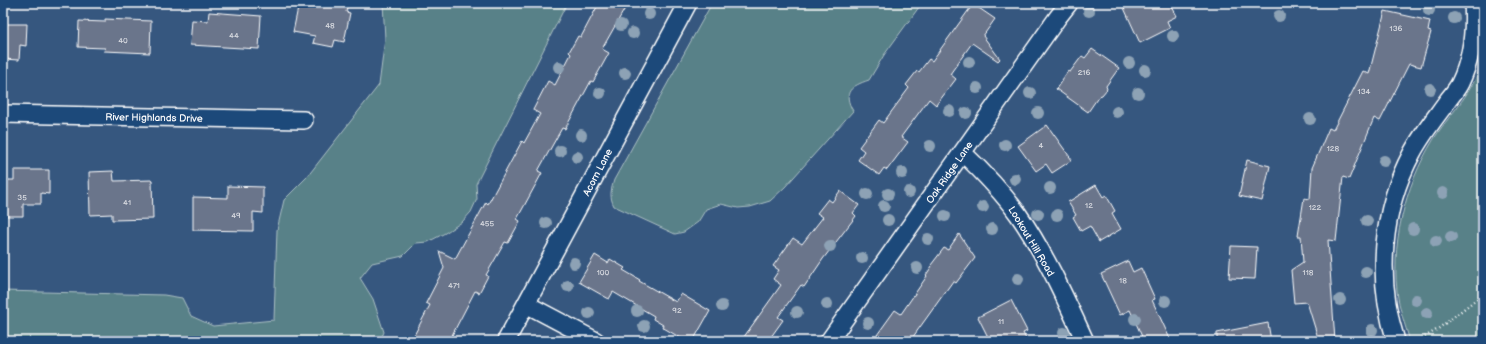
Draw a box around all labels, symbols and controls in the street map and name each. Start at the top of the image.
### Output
house number: 48 [325,21,335,30]
house number: 136 [1390,24,1403,33]
house number: 44 [229,31,239,40]
house number: 40 [118,36,128,45]
house number: 216 [1078,68,1090,77]
house number: 134 [1358,87,1371,96]
street label: River Highlands Drive [105,111,203,125]
street label: Oak Ridge Lane [924,139,976,206]
house number: 4 [1039,141,1044,150]
house number: 128 [1327,144,1340,153]
street label: Acorn Lane [580,147,615,198]
house number: 35 [17,193,27,202]
house number: 41 [123,198,131,207]
house number: 12 [1085,201,1093,210]
house number: 122 [1309,203,1322,212]
street label: Lookout Hill Road [1006,204,1057,279]
house number: 49 [231,211,241,220]
house number: 455 [480,219,494,228]
house number: 100 [597,268,610,277]
house number: 118 [1303,268,1314,277]
house number: 18 [1119,276,1127,285]
house number: 471 [448,281,460,290]
house number: 92 [672,306,682,315]
house number: 11 [998,317,1004,326]

